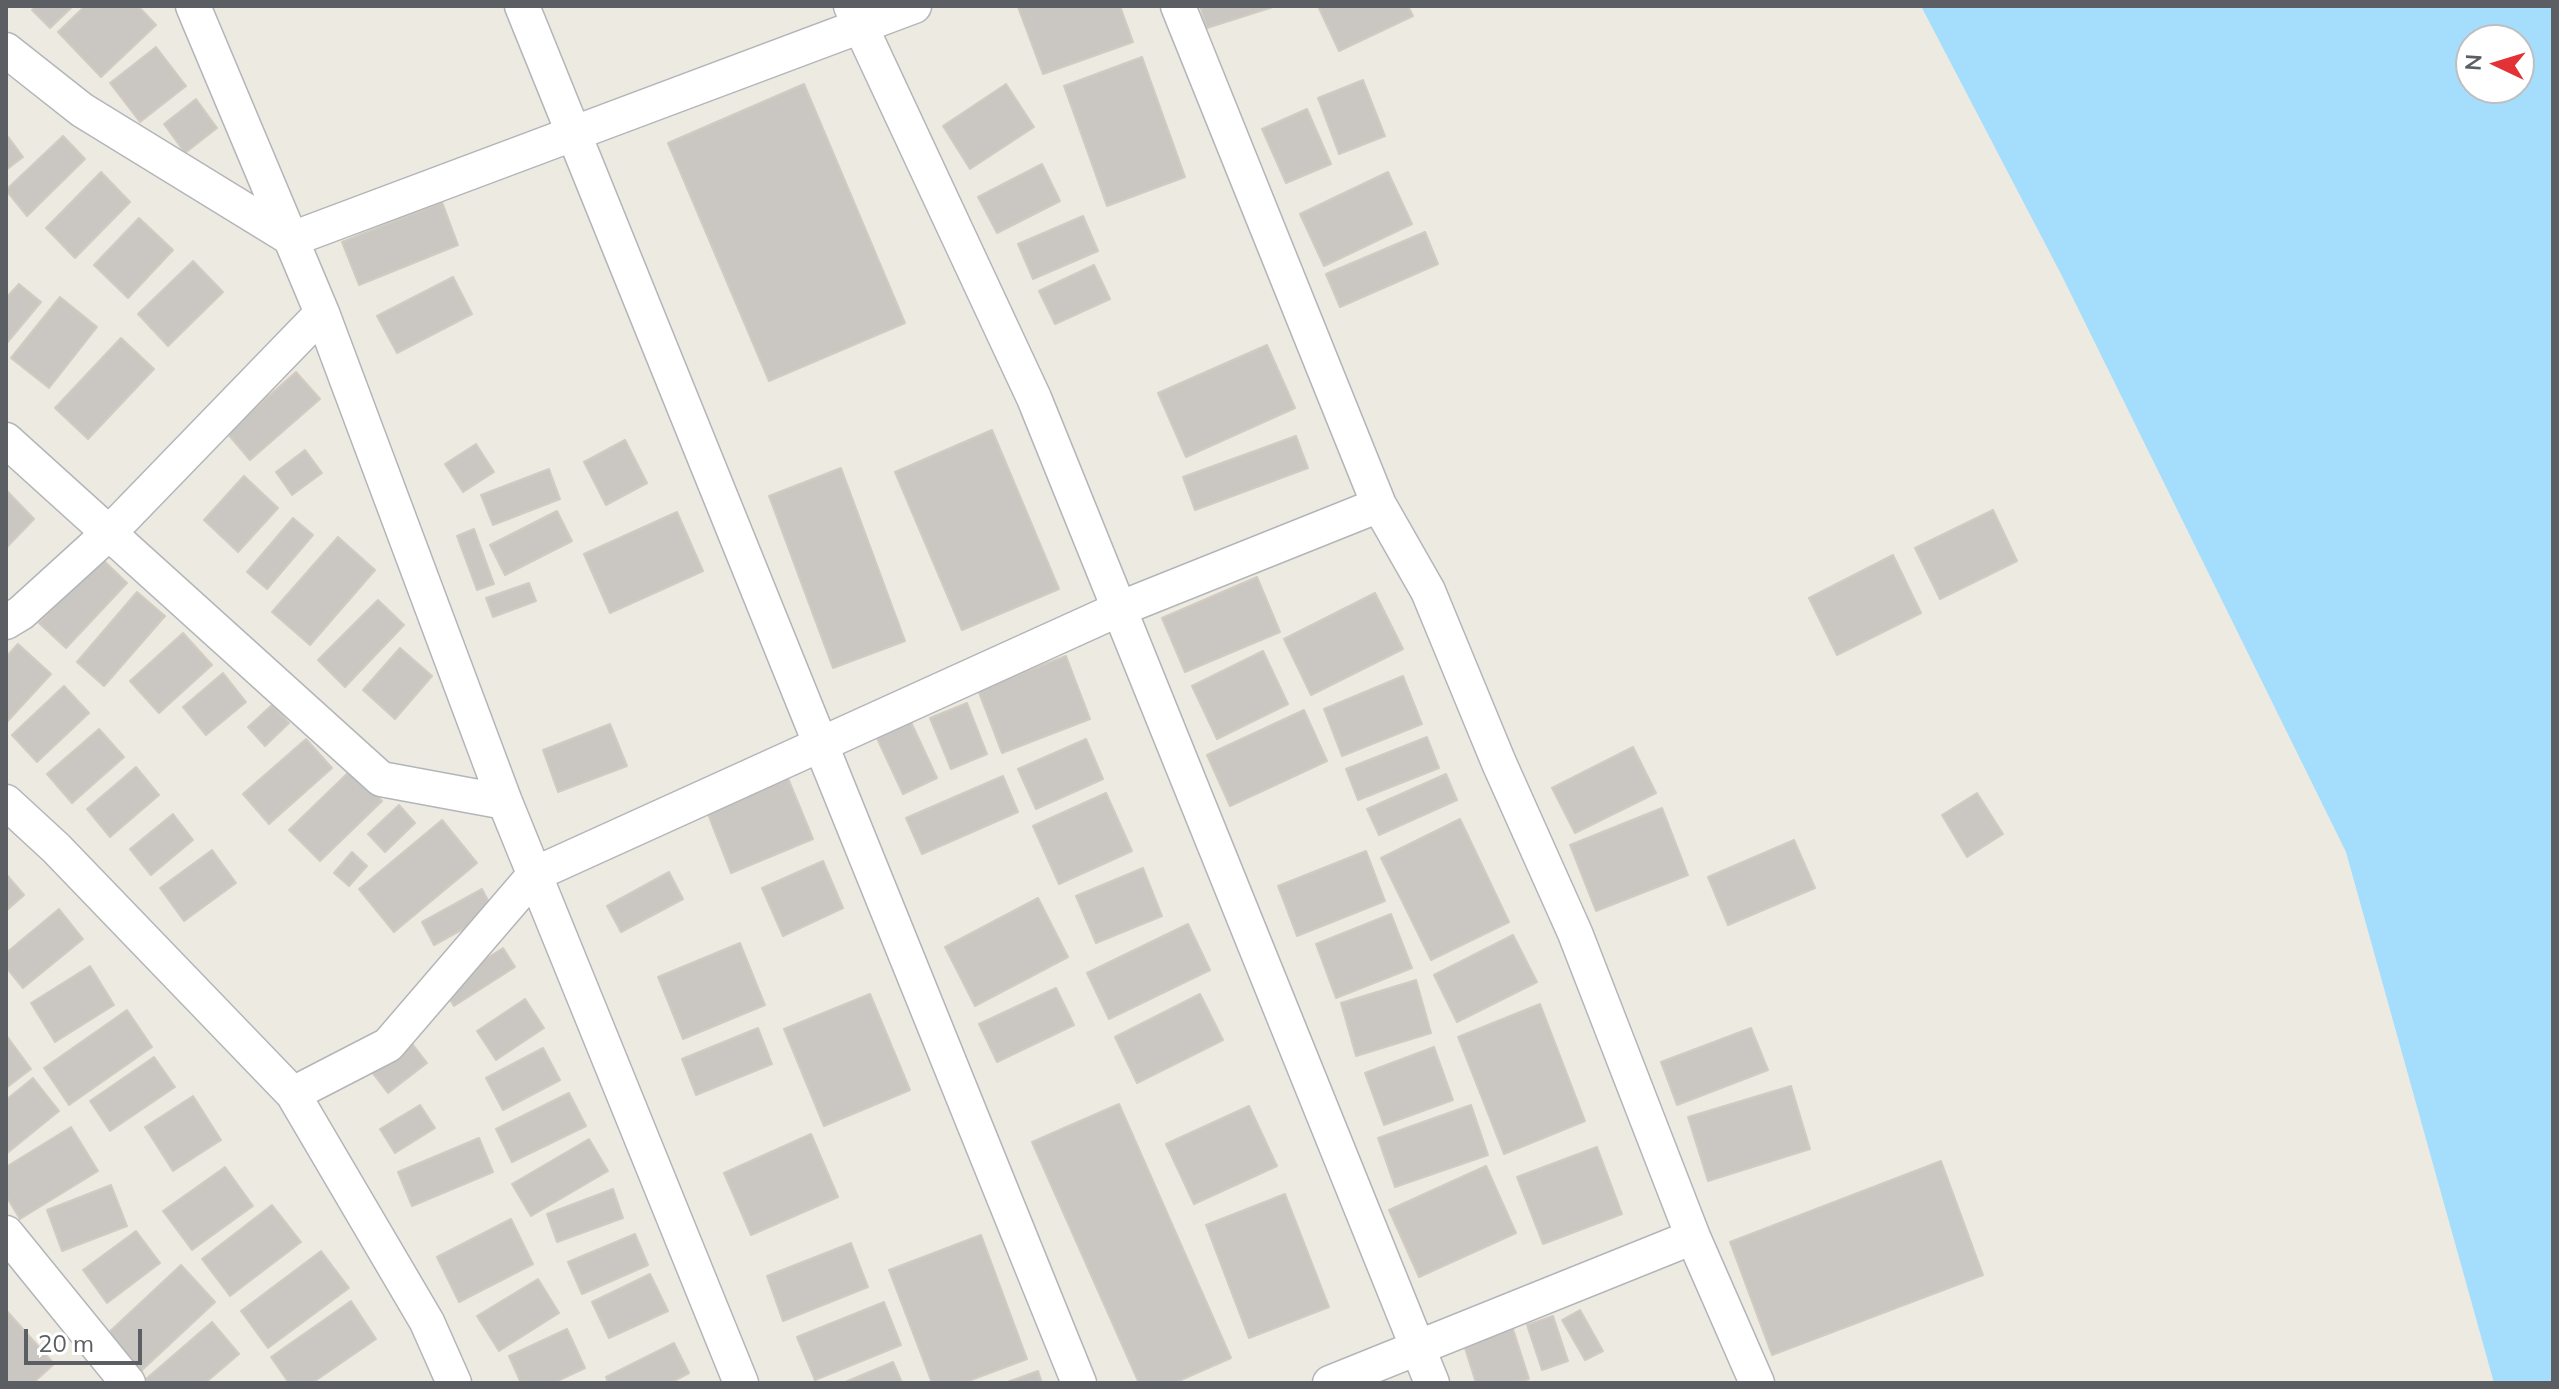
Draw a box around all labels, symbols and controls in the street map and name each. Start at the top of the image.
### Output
north arrow [2455,24,2535,104]
text: N [2459,53,2488,72]
scale bar [28,1313,146,1363]
text: 20 m [38,1328,94,1358]

